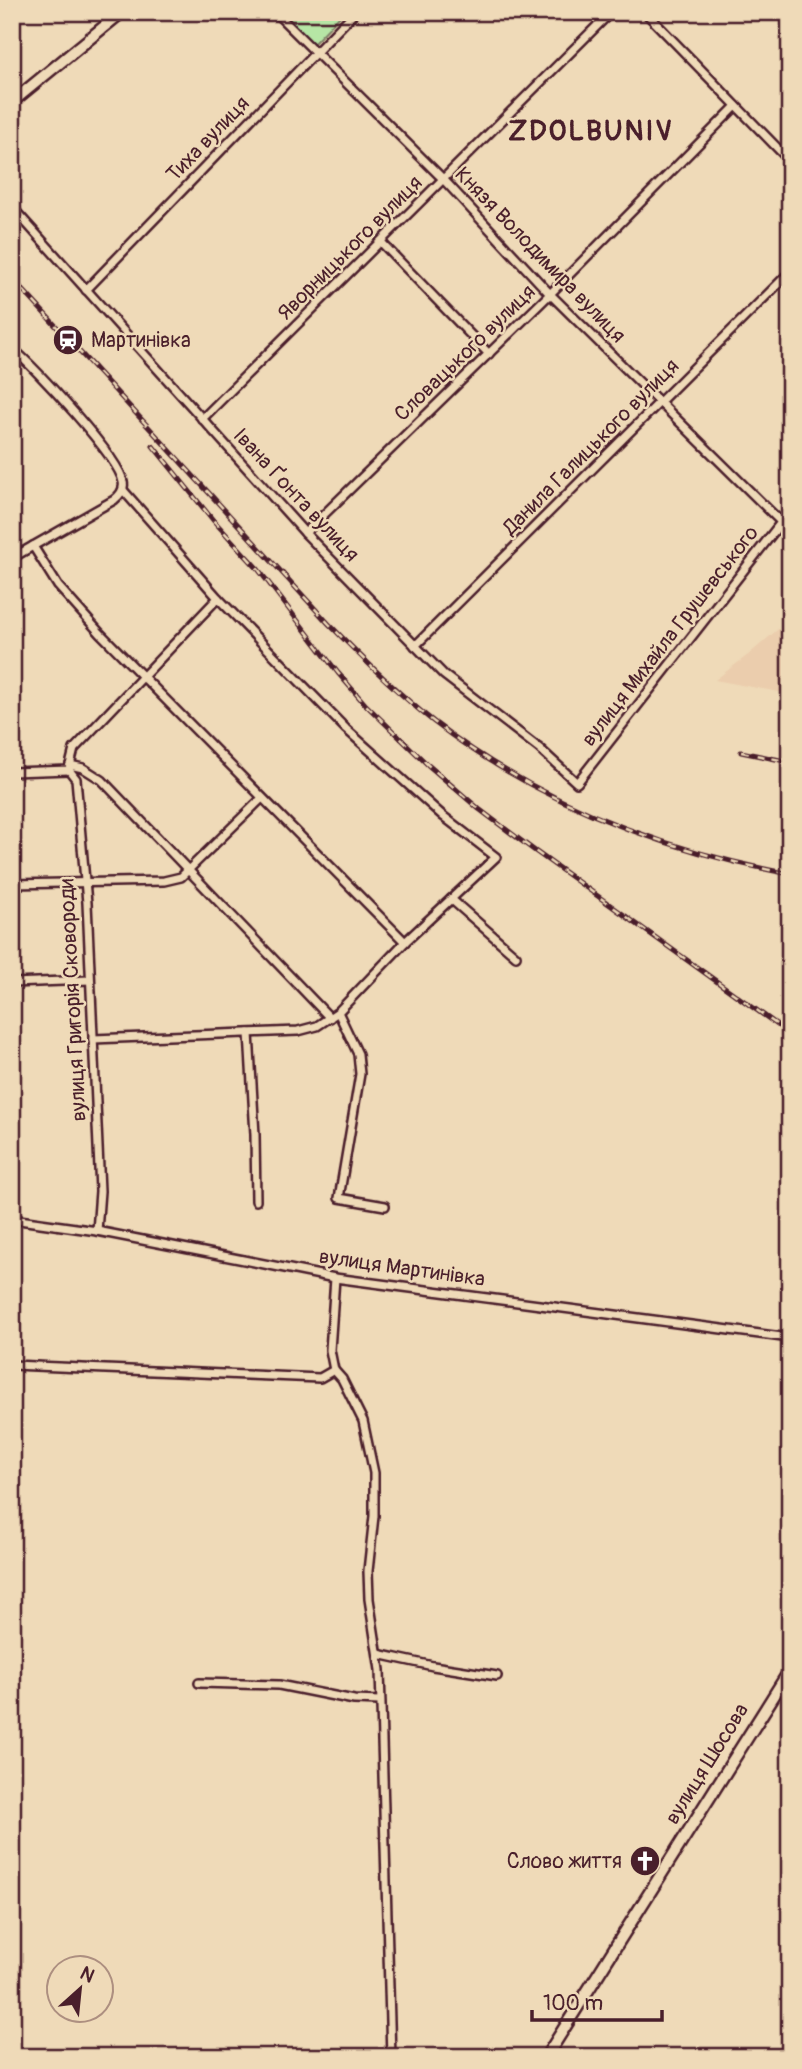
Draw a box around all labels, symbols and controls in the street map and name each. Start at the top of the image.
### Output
street label: Тиха вулиця [161,91,255,187]
district label: ZDOLBUNIV [508,114,674,149]
street label: Князя Володимира вулиця [449,161,631,349]
street label: Яворницького вулиця [272,170,428,326]
street label: Словацького вулиця [389,279,541,427]
station icon: Мартинівка [51,323,85,357]
place label: Мартинівка [91,327,191,354]
street label: Данила Галицького вулиця [496,353,685,542]
street label: Івана Ґонта вулиця [227,423,365,567]
street label: вулиця Михайла Грушевського [575,520,765,752]
street label: вулиця Григорія Сковороди [53,878,93,1122]
street label: вулиця Мартинівка [317,1243,487,1293]
street label: вулиця Шосова [659,1698,755,1830]
church icon: Слово життя [628,1844,662,1878]
place label: Слово життя [507,1848,622,1875]
north arrow [46,1954,116,2024]
text: N [76,1961,99,1988]
scale bar [532,1978,662,2022]
text: 100 m [543,1990,603,2017]

